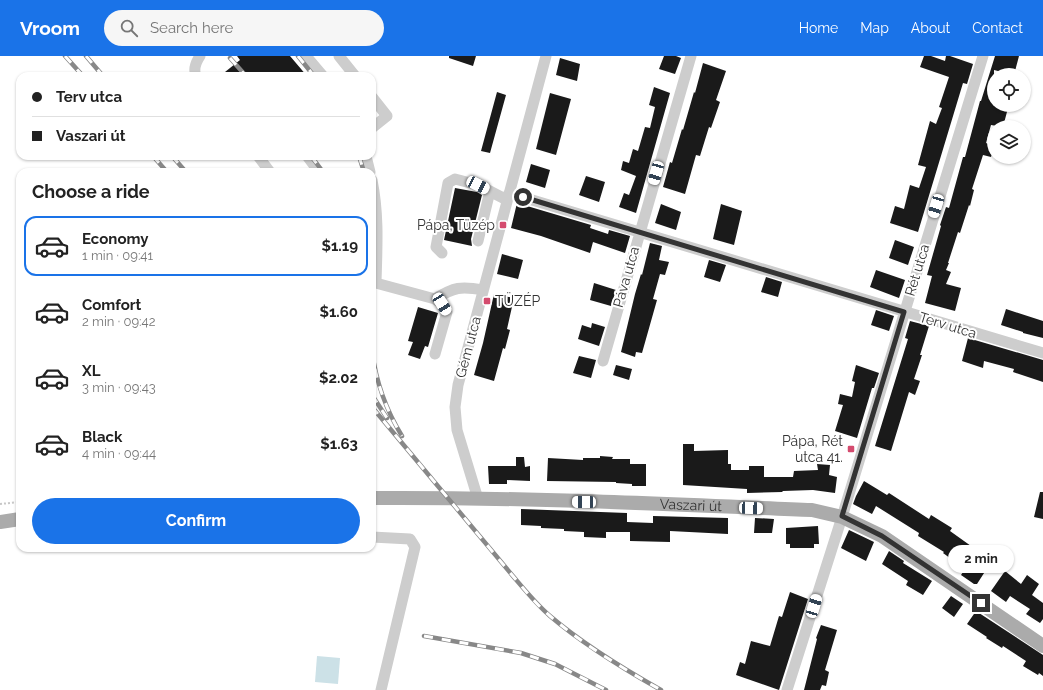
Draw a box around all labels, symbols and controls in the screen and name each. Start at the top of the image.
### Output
search box [104,10,384,46]
text: Vroom [20,17,80,39]
icon: search [118,17,140,39]
text: Search here [150,19,233,37]
text: Home [799,20,838,36]
text: Map [860,20,889,36]
text: About [911,20,950,36]
text: Contact [972,20,1023,36]
map controls [987,68,1031,164]
button: locate [987,68,1031,112]
text: Terv utca [56,88,122,106]
button: layers [987,120,1031,164]
text: Vaszari út [56,127,126,145]
car [647,160,665,186]
car [465,174,491,196]
text: Choose a ride [32,181,150,202]
route start [514,188,532,206]
car [927,193,945,219]
place label: Pápa, Tüzép [417,217,495,233]
marker: Pápa, Tüzép [498,220,508,230]
icon: car [34,228,70,264]
text: Economy [82,230,149,248]
text: $1.19 [321,237,358,255]
street label: Rét utca [902,242,932,298]
street label: Páva utca [610,245,642,309]
text: 1 min · 09:41 [82,248,153,263]
car [431,291,453,317]
place label: TÜZÉP [495,291,540,309]
icon: car [34,294,70,330]
text: Comfort [82,296,141,314]
marker: TÜZÉP [482,296,492,306]
text: $1.60 [319,303,358,321]
street label: Terv utca [917,309,979,341]
text: 2 min · 09:42 [82,314,155,329]
street label: Gém utca [452,315,484,379]
icon: car [34,360,70,396]
text: XL [82,362,100,380]
text: $2.02 [319,369,358,387]
text: 3 min · 09:43 [82,380,156,395]
icon: car [34,426,70,462]
text: Black [82,428,122,446]
place label: Pápa, Rét utca 41. [782,433,843,465]
text: $1.63 [320,435,358,453]
marker: Pápa, Rét utca 41. [846,444,856,454]
text: 4 min · 09:44 [82,446,156,461]
car [572,496,596,508]
street label: Vaszari út [659,496,723,514]
button: Confirm [32,498,360,544]
car [739,502,763,514]
callout: 2 min [948,545,1014,573]
text: 2 min [964,551,998,566]
car [805,593,823,619]
route end [972,594,990,612]

